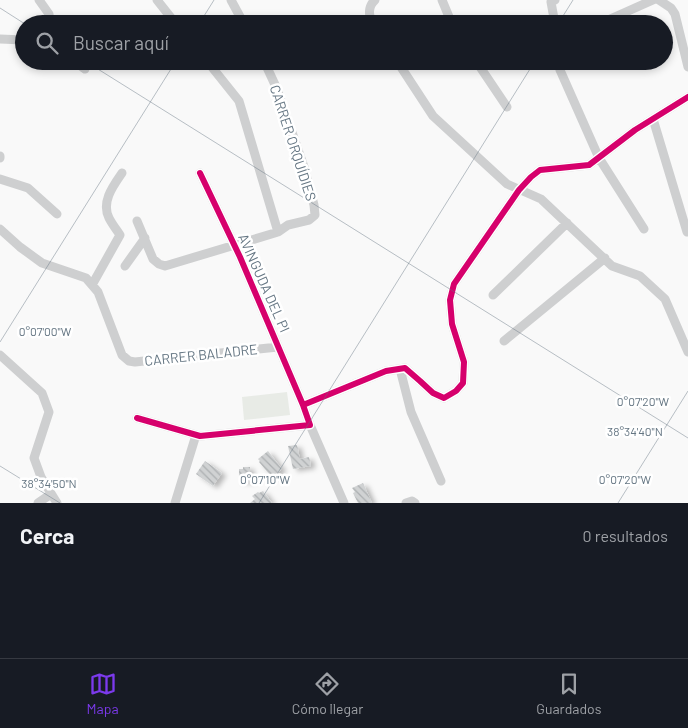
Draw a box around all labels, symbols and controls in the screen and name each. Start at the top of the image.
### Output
search box [15,15,673,70]
icon: search [33,29,61,57]
text: Buscar aquí [73,31,169,54]
street label: CARRER ORQUÍDIES [267,83,320,203]
street label: AVINGUDA DEL PI [235,231,294,335]
text: 0°07'00"W [19,324,72,338]
street label: CARRER BALADRE [144,340,258,369]
text: 0°07'20"W [617,394,670,408]
text: 38°34'40"N [607,424,663,438]
text: 0°07'10"W [240,472,290,486]
text: 0°07'20"W [599,472,652,486]
text: 38°34'50"N [21,476,77,490]
text: Cerca [20,523,74,548]
text: 0 resultados [583,526,668,545]
tab: Mapa [87,670,119,717]
tab: Cómo llegar [292,670,363,717]
tab: Guardados [536,670,601,717]

